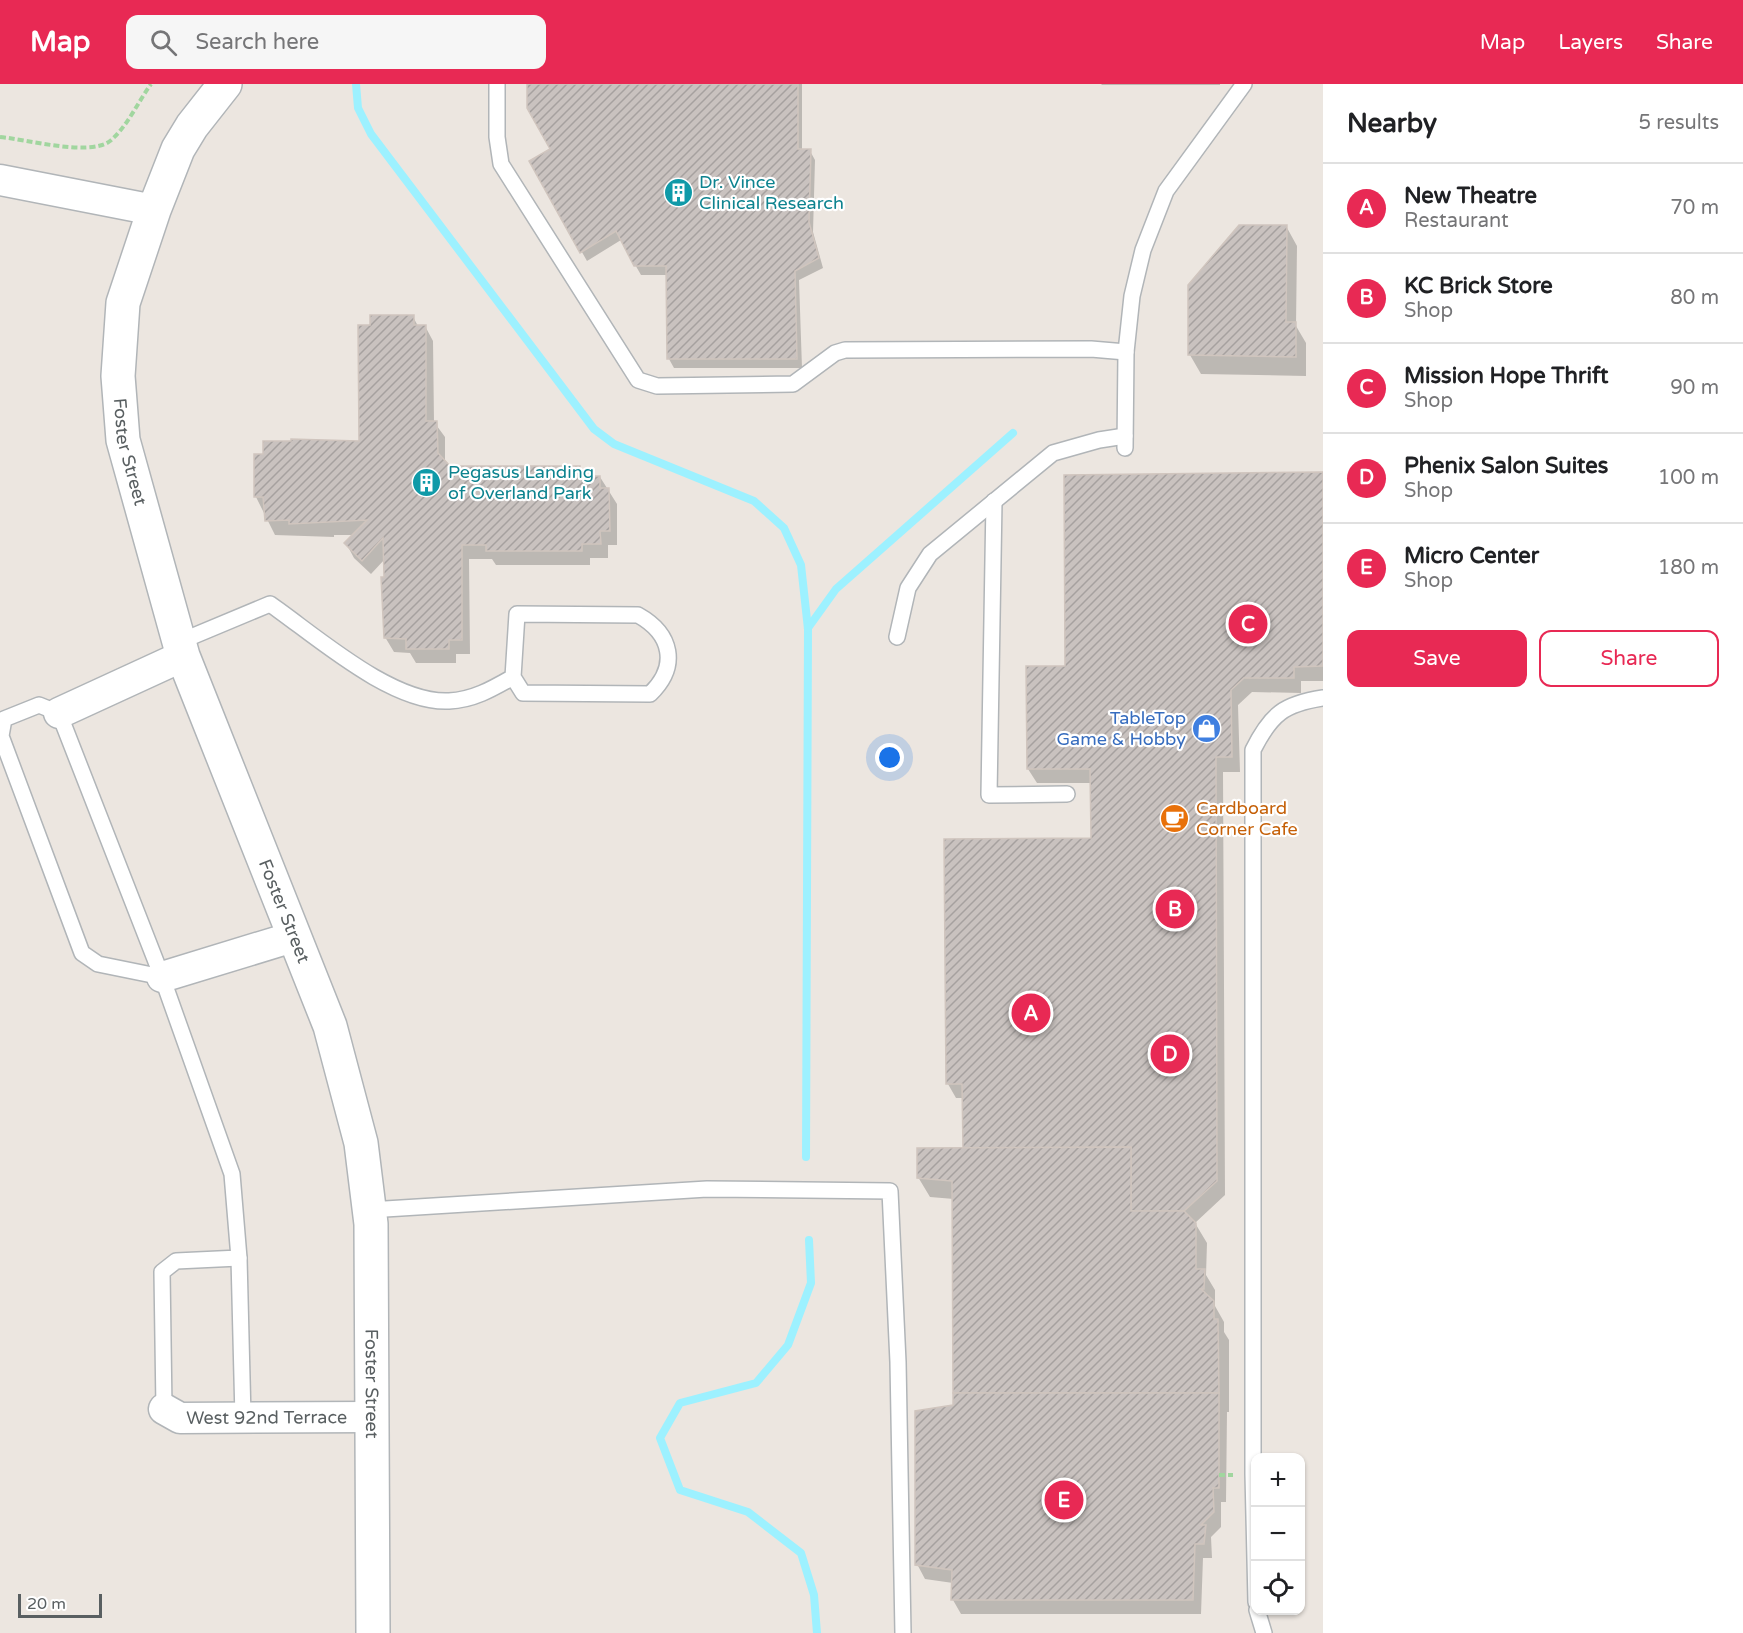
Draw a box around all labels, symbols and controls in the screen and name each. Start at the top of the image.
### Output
search box [126,15,546,69]
text: Map [30,25,90,59]
icon: search [147,26,180,59]
text: Search here [195,29,319,55]
text: Map [1480,30,1525,55]
text: Layers [1558,30,1623,55]
text: Share [1656,30,1713,55]
text: Nearby [1347,108,1437,139]
text: 5 results [1639,111,1719,135]
place label: Dr. Vince Clinical Research [699,171,844,214]
building icon: Dr. Vince Clinical Research [662,176,694,208]
text: New Theatre [1404,183,1537,209]
text: A [1359,196,1374,220]
text: 70 m [1670,196,1719,220]
text: Restaurant [1404,209,1509,233]
text: KC Brick Store [1404,273,1553,299]
text: B [1360,286,1373,310]
text: 80 m [1670,286,1719,310]
text: Shop [1404,299,1453,323]
text: Mission Hope Thrift [1404,363,1609,389]
text: C [1360,376,1373,400]
text: 90 m [1670,376,1719,400]
text: Shop [1404,389,1453,413]
street label: Foster Street [109,397,152,508]
text: Phenix Salon Suites [1404,453,1608,479]
place label: Pegasus Landing of Overland Park [448,461,594,504]
building icon: Pegasus Landing of Overland Park [411,466,443,498]
text: D [1359,466,1374,490]
text: 100 m [1658,466,1719,490]
text: Shop [1404,479,1453,503]
text: Micro Center [1404,543,1539,569]
text: E [1360,556,1373,580]
text: 180 m [1658,556,1719,580]
text: Shop [1404,569,1453,593]
pin: C [1228,602,1268,646]
button: Save [1347,630,1527,687]
button: Share [1539,630,1719,687]
place label: TableTop Game & Hobby [1056,707,1186,750]
shop icon: TableTop Game & Hobby [1191,712,1223,744]
your location [875,743,904,772]
place label: Cardboard Corner Cafe [1196,797,1298,840]
cafe icon: Cardboard Corner Cafe [1159,802,1191,834]
street label: Foster Street [254,856,315,966]
pin: B [1156,886,1194,932]
pin: A [1012,990,1050,1036]
pin: D [1150,1032,1190,1076]
street label: Foster Street [361,1329,383,1439]
street label: West 92nd Terrace [186,1406,347,1429]
map controls [1251,1453,1305,1615]
button: + [1251,1453,1305,1507]
pin: E [1044,1478,1084,1522]
button: − [1251,1507,1305,1561]
button: locate [1251,1561,1305,1615]
scale bar [18,1591,102,1618]
text: 20 m [27,1594,66,1614]

